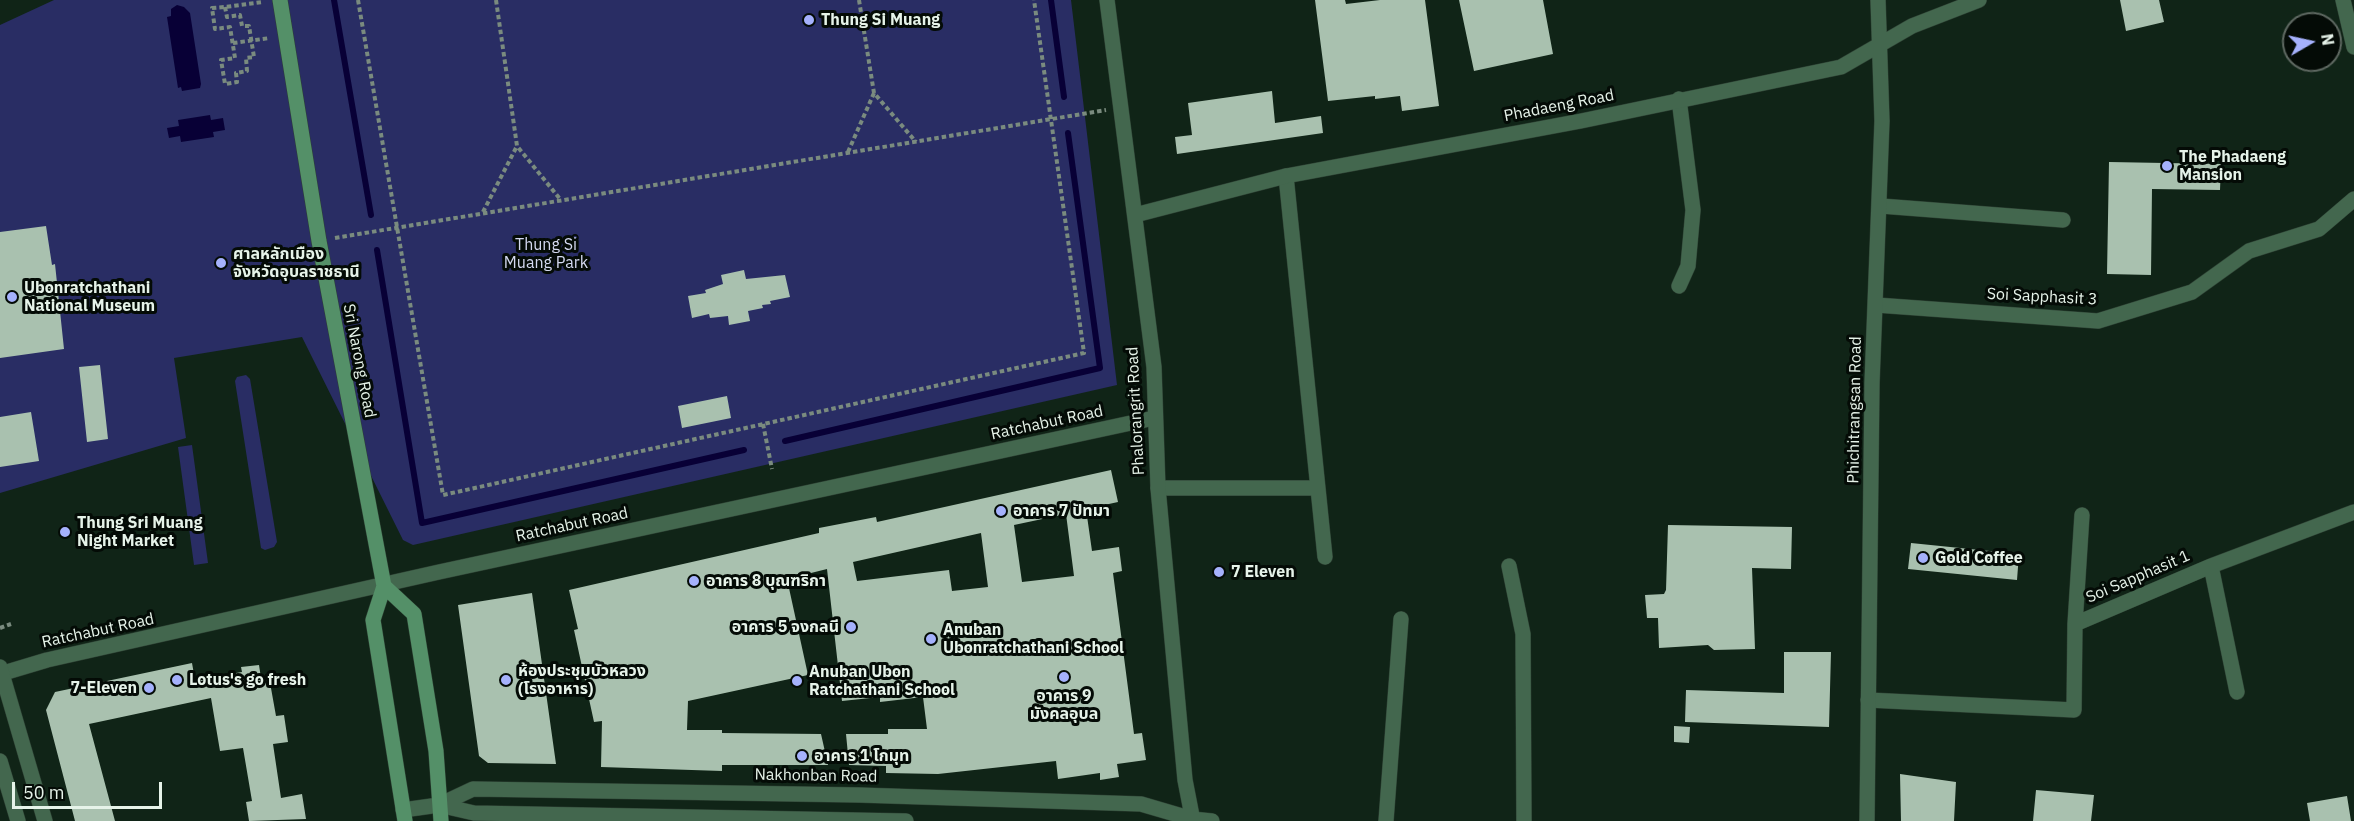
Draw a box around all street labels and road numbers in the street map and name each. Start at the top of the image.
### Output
street label: Phadaeng Road [1502,86,1616,126]
street label: Soi Sapphasit 3 [1986,285,2098,309]
street label: Sri Narong Road [339,302,379,420]
street label: Phichitrangsan Road [1844,336,1866,484]
street label: Phalorangrit Road [1123,346,1149,476]
street label: Ratchabut Road [989,402,1105,444]
street label: Ratchabut Road [514,504,630,546]
street label: Soi Sapphasit 1 [2083,547,2193,607]
street label: Ratchabut Road [40,610,156,652]
street label: Nakhonban Road [754,765,878,787]

